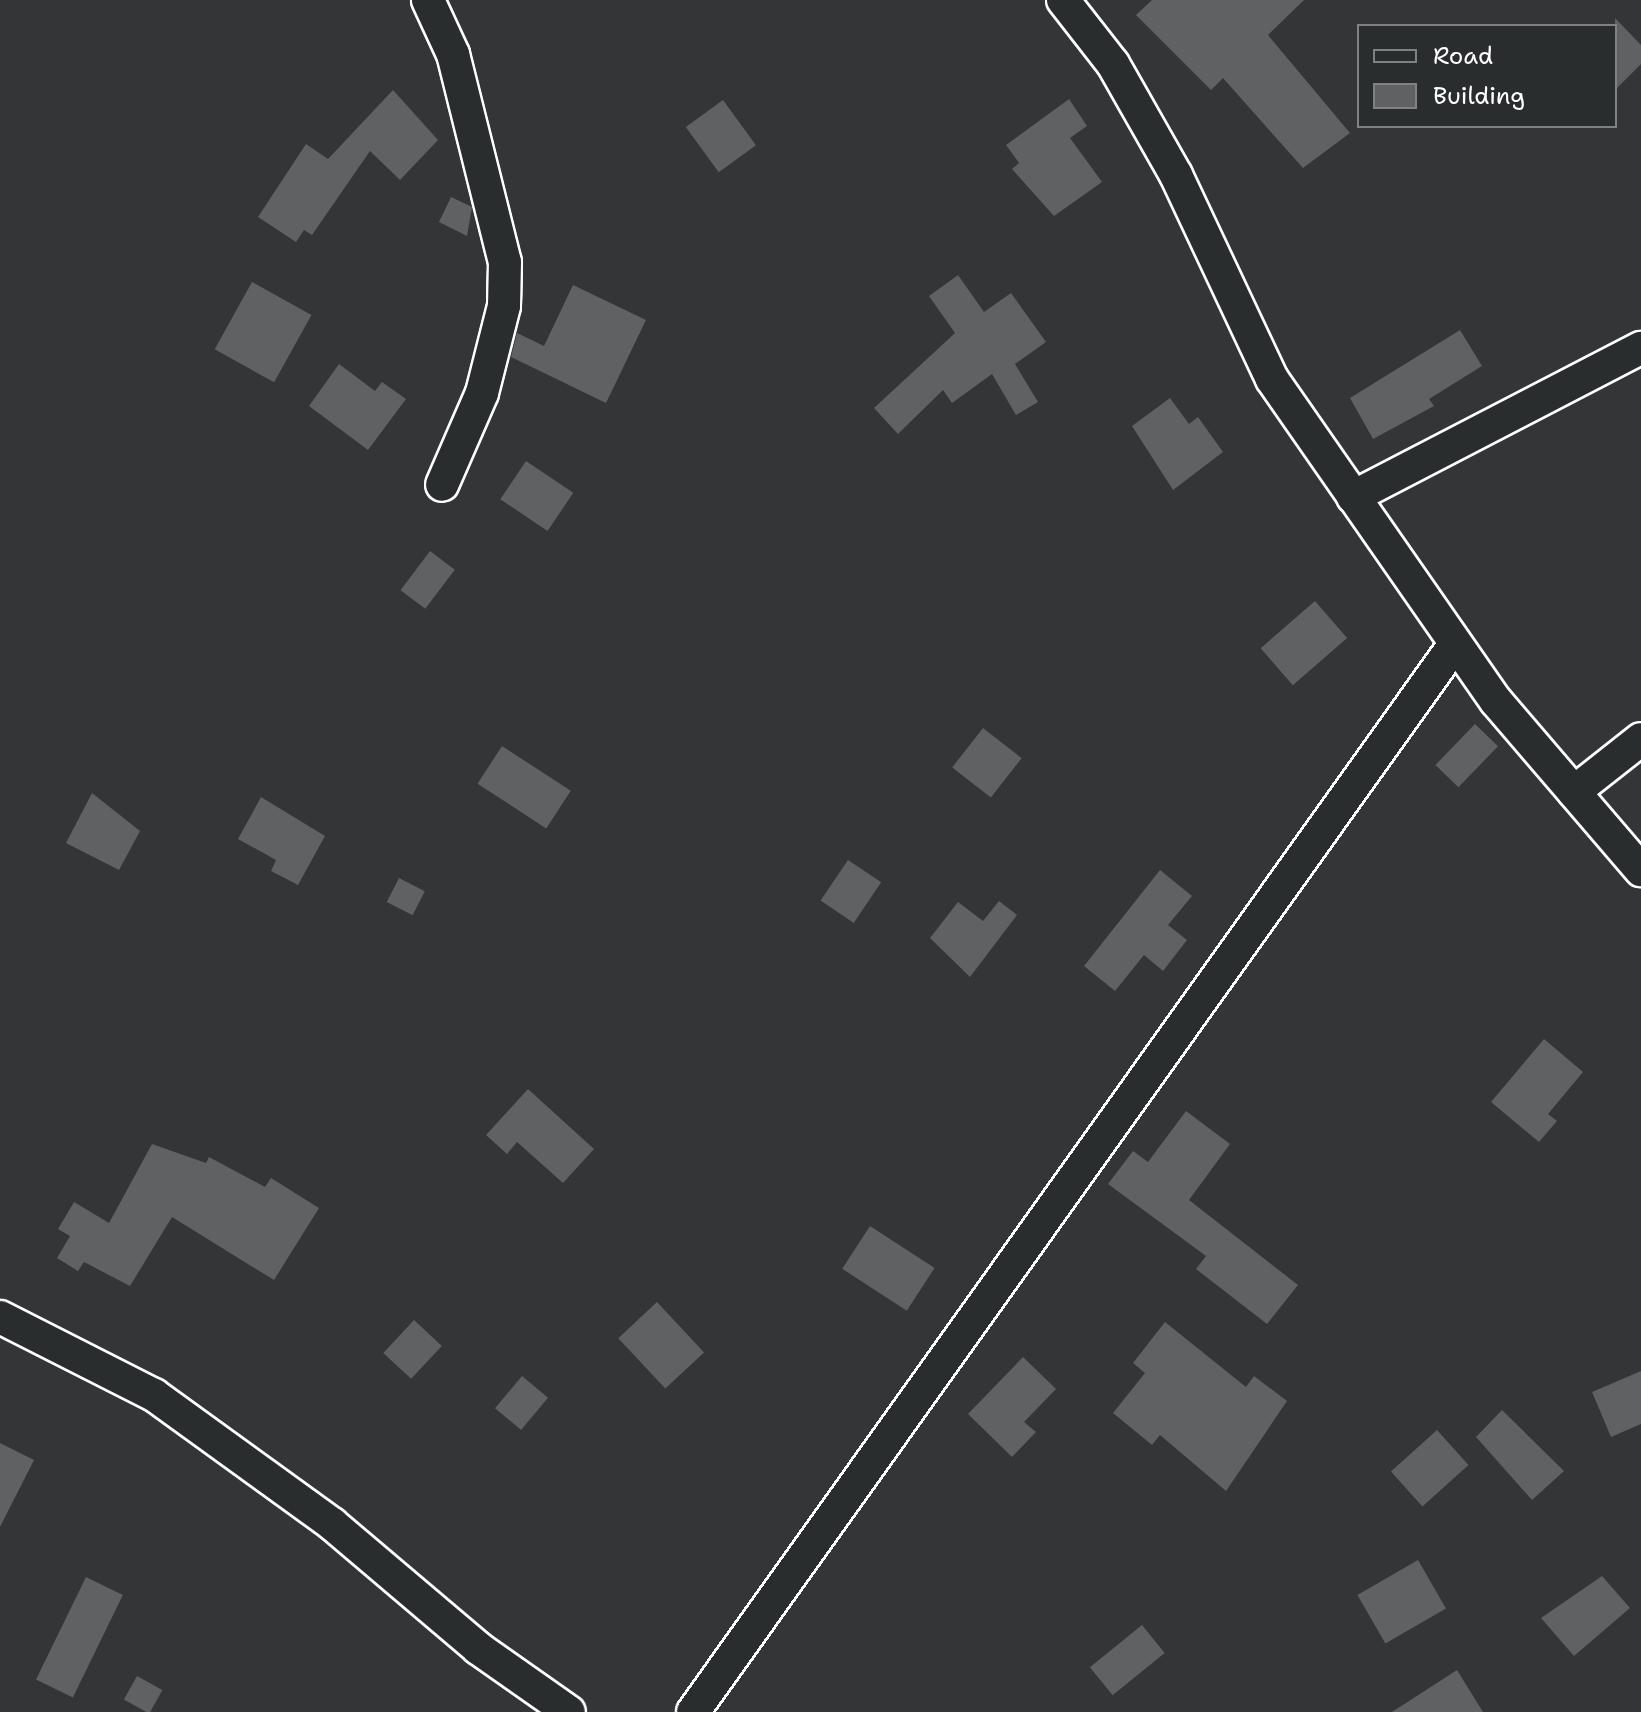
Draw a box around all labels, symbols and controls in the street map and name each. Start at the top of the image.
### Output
legend [1357,24,1617,128]
text: Road [1433,40,1493,72]
text: Building [1433,80,1525,112]

